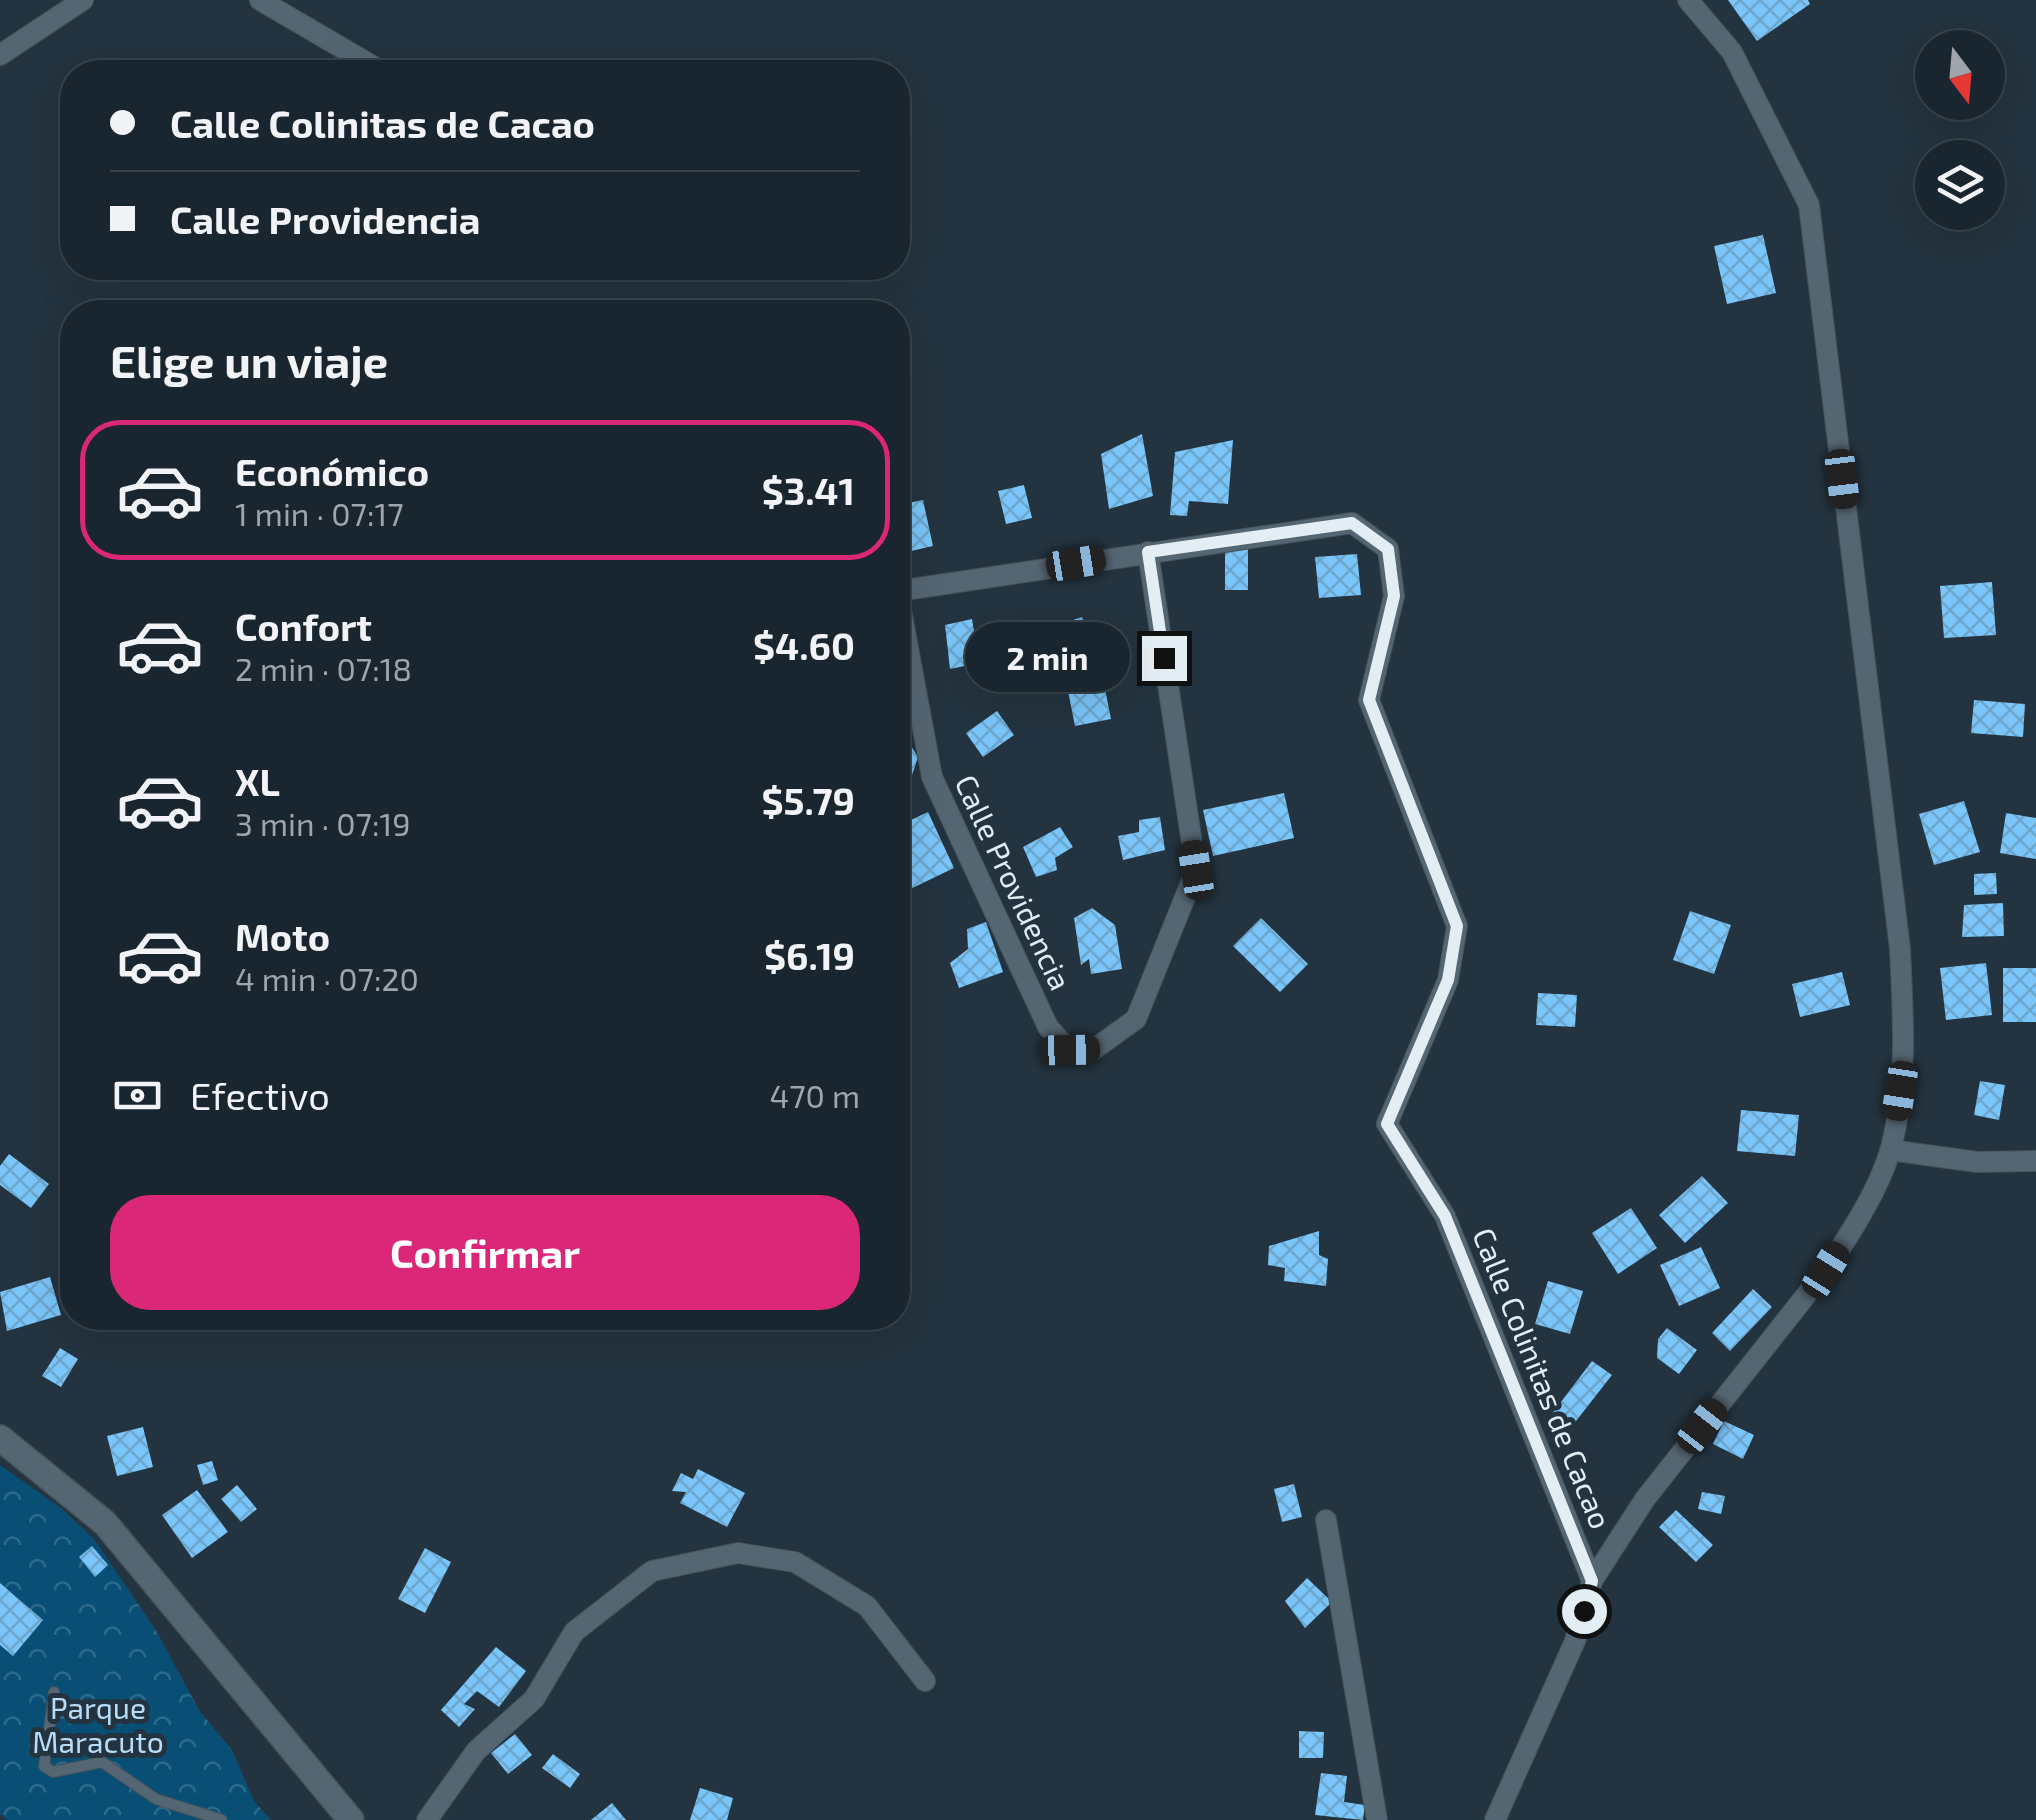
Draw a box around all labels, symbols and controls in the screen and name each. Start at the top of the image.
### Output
north arrow [1915,30,2005,120]
map controls [1915,30,2005,230]
text: Calle Colinitas de Cacao [170,100,595,146]
button: layers [1915,140,2005,230]
text: Calle Providencia [170,196,480,242]
text: Elige un viaje [110,333,388,387]
icon: car [115,445,205,535]
car [1823,447,1861,511]
text: Económico [235,448,429,494]
text: $3.41 [762,467,855,513]
text: 1 min · 07:17 [235,494,404,532]
car [1044,543,1108,583]
icon: car [115,600,205,690]
text: Confort [235,603,372,649]
text: $4.60 [753,622,855,668]
callout: 2 min [964,623,1129,693]
route end [1142,636,1187,681]
text: 2 min [1007,638,1088,676]
text: 2 min · 07:18 [235,649,412,687]
icon: car [115,755,205,845]
text: XL [235,758,280,804]
street label: Calle Providencia [948,769,1080,995]
text: $5.79 [761,777,855,823]
text: 3 min · 07:19 [235,804,411,842]
car [1176,838,1216,902]
icon: car [115,910,205,1000]
text: Moto [235,913,330,959]
text: $6.19 [764,932,855,978]
text: 4 min · 07:20 [235,959,419,997]
car [1040,1034,1100,1066]
car [1880,1059,1920,1123]
icon: cash [110,1068,165,1123]
text: Efectivo [190,1072,330,1118]
text: 470 m [769,1076,860,1114]
button: Confirmar [110,1195,860,1310]
street label: Calle Colinitas de Cacao [1466,1222,1620,1534]
car [1797,1237,1855,1303]
car [1672,1393,1732,1459]
route start [1562,1589,1607,1634]
park label: Parque Maracuto [32,1689,164,1759]

